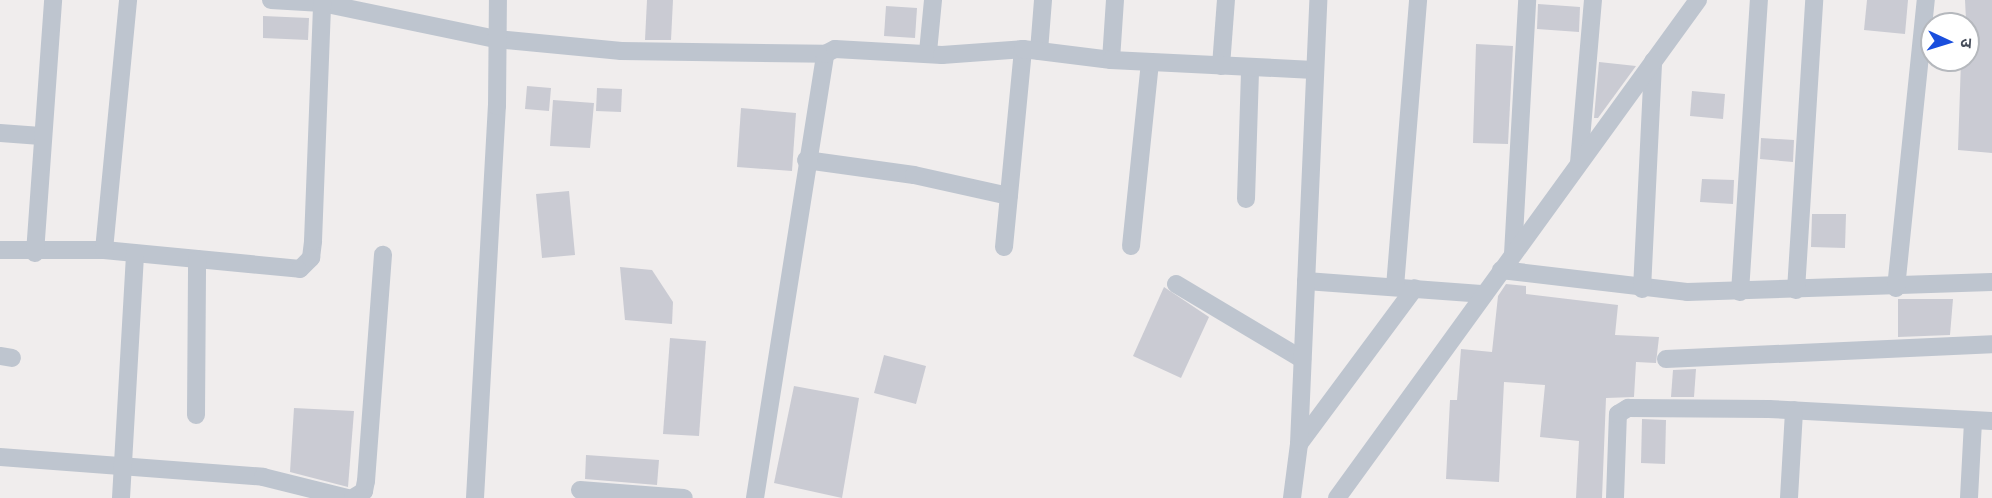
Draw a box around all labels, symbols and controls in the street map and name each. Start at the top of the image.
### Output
north arrow [1920,12,1980,72]
text: उ [1957,38,1976,48]

